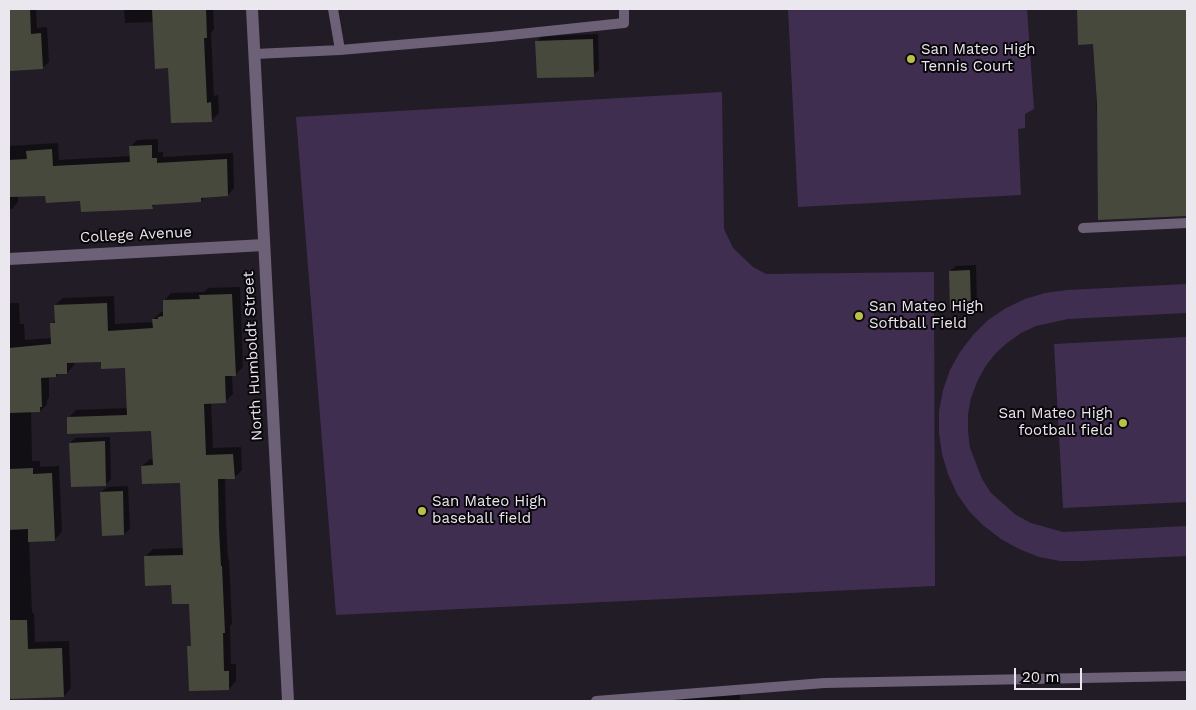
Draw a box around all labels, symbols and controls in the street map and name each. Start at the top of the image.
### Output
place label: San Mateo High Tennis Court [921,41,1036,76]
marker: San Mateo High Tennis Court [905,53,917,65]
street label: College Avenue [80,223,192,247]
street label: North Humboldt Street [240,271,266,441]
place label: San Mateo High Softball Field [869,298,984,333]
marker: San Mateo High Softball Field [853,310,865,322]
place label: San Mateo High football field [998,405,1113,440]
marker: San Mateo High football field [1117,417,1129,429]
place label: San Mateo High baseball field [432,493,547,528]
marker: San Mateo High baseball field [416,505,428,517]
scale bar [1016,658,1084,690]
text: 20 m [1022,668,1060,686]

